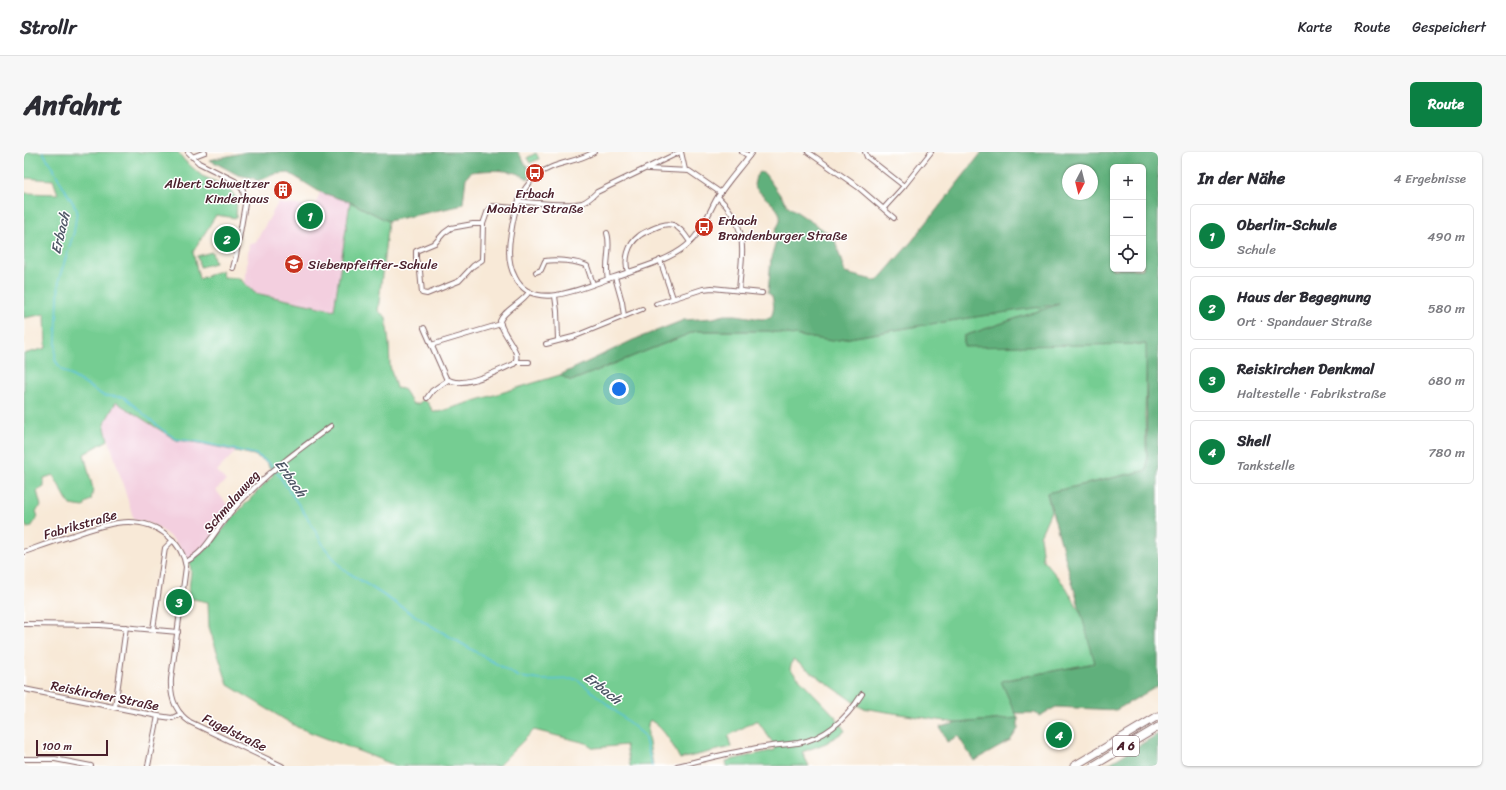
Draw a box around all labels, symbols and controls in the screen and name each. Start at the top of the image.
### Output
text: Strollr [20,11,76,44]
text: Karte [1298,15,1332,40]
text: Route [1354,15,1390,40]
text: Gespeichert [1412,15,1486,40]
text: Anfahrt [24,80,122,129]
button: Route [1410,82,1482,127]
bus stop icon: Erbach Moabiter Straße [524,162,546,184]
text: In der Nähe [1198,163,1285,193]
north arrow [1062,164,1098,200]
map controls [1110,164,1146,272]
button: + [1110,164,1146,200]
text: 4 Ergebnisse [1394,167,1466,190]
place label: Albert Schweitzer Kinderhaus [164,172,270,210]
building icon: Albert Schweitzer Kinderhaus [272,179,294,201]
place label: Erbach Moabiter Straße [487,182,583,220]
button: − [1110,200,1146,236]
pin: 1 [297,201,323,231]
water label: Erbach [44,208,78,257]
place label: Erbach Brandenburger Straße [718,209,847,247]
text: Oberlin-Schule [1237,212,1337,238]
bus stop icon: Erbach Brandenburger Straße [693,216,715,238]
pin: 2 [214,224,240,254]
text: 1 [1209,225,1215,248]
text: 490 m [1427,225,1465,248]
button: locate [1110,236,1146,272]
text: Schule [1237,238,1276,261]
school or university icon: Siebenpfeiffer-Schule [283,253,305,275]
place label: Siebenpfeiffer-Schule [308,253,438,276]
text: Haus der Begegnung [1237,284,1371,310]
text: 2 [1208,297,1216,320]
text: 580 m [1428,297,1465,320]
text: Ort · Spandauer Straße [1237,310,1372,333]
text: Reiskirchen Denkmal [1237,356,1374,382]
text: 3 [1208,369,1216,392]
text: 680 m [1428,369,1465,392]
your location [609,379,629,399]
text: Haltestelle · Fabrikstraße [1237,382,1386,405]
text: Shell [1237,428,1271,454]
text: 4 [1208,441,1216,464]
text: 780 m [1428,441,1465,464]
water label: Erbach [268,454,314,504]
text: Tankstelle [1237,454,1295,477]
street label: Schmalauweg [197,464,266,538]
street label: Fabrikstraße [41,503,120,546]
pin: 3 [166,587,192,617]
water label: Erbach [578,666,628,712]
street label: Reiskircher Straße [49,674,161,717]
street label: Fugelstraße [198,707,271,758]
pin: 4 [1046,720,1072,750]
road number: A 6 [1113,736,1139,756]
text: 100 m [42,737,72,756]
scale bar [36,738,108,757]

